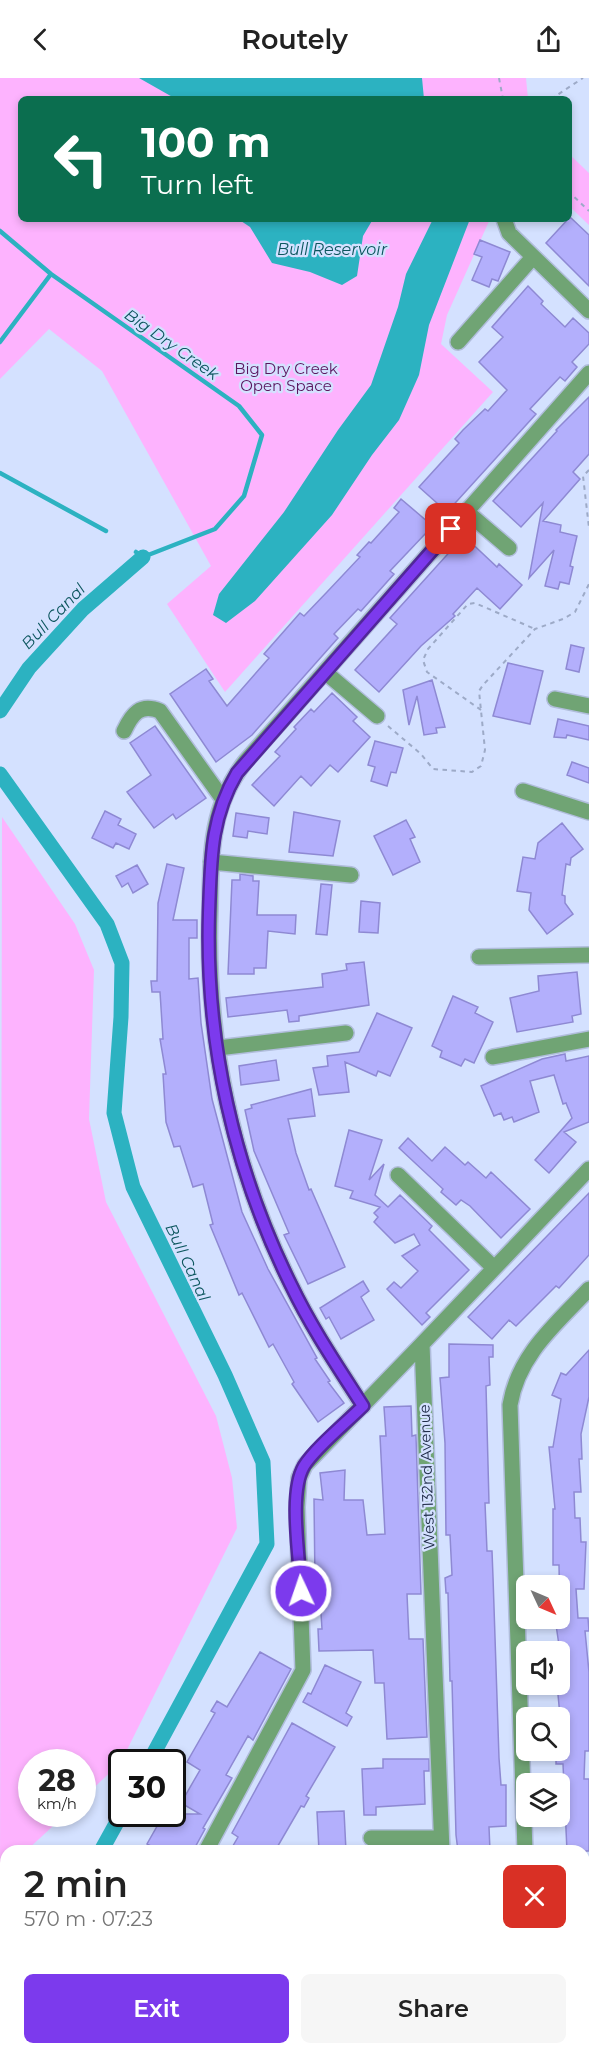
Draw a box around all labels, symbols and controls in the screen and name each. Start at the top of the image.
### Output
icon: back [24,23,57,56]
text: Routely [241,23,348,56]
icon: share [532,23,565,56]
text: 100 m [141,116,270,168]
icon: left [42,120,120,198]
text: Turn left [141,168,254,201]
water label: Bull Reservoir [277,240,388,259]
water label: Big Dry Creek [121,305,224,385]
park label: Big Dry Creek Open Space [234,359,338,395]
pin [425,503,476,554]
icon: arrive [434,512,467,545]
water label: Bull Canal [17,579,90,653]
water label: Bull Canal [161,1220,214,1305]
street label: West 132nd Avenue [414,1404,439,1550]
position arrow [269,1559,333,1623]
north arrow [516,1575,570,1629]
map controls [516,1575,570,1827]
button: sound [516,1641,570,1695]
button: search [516,1707,570,1761]
speed limit sign: 30 [108,1749,186,1827]
text: 28 [38,1762,76,1799]
button: layers [516,1773,570,1827]
text: km/h [37,1794,77,1813]
text: 2 min [24,1862,128,1906]
button: close [503,1865,566,1928]
text: 570 m · 07:23 [24,1907,153,1931]
button: Exit [24,1974,289,2043]
button: Share [301,1974,566,2043]

